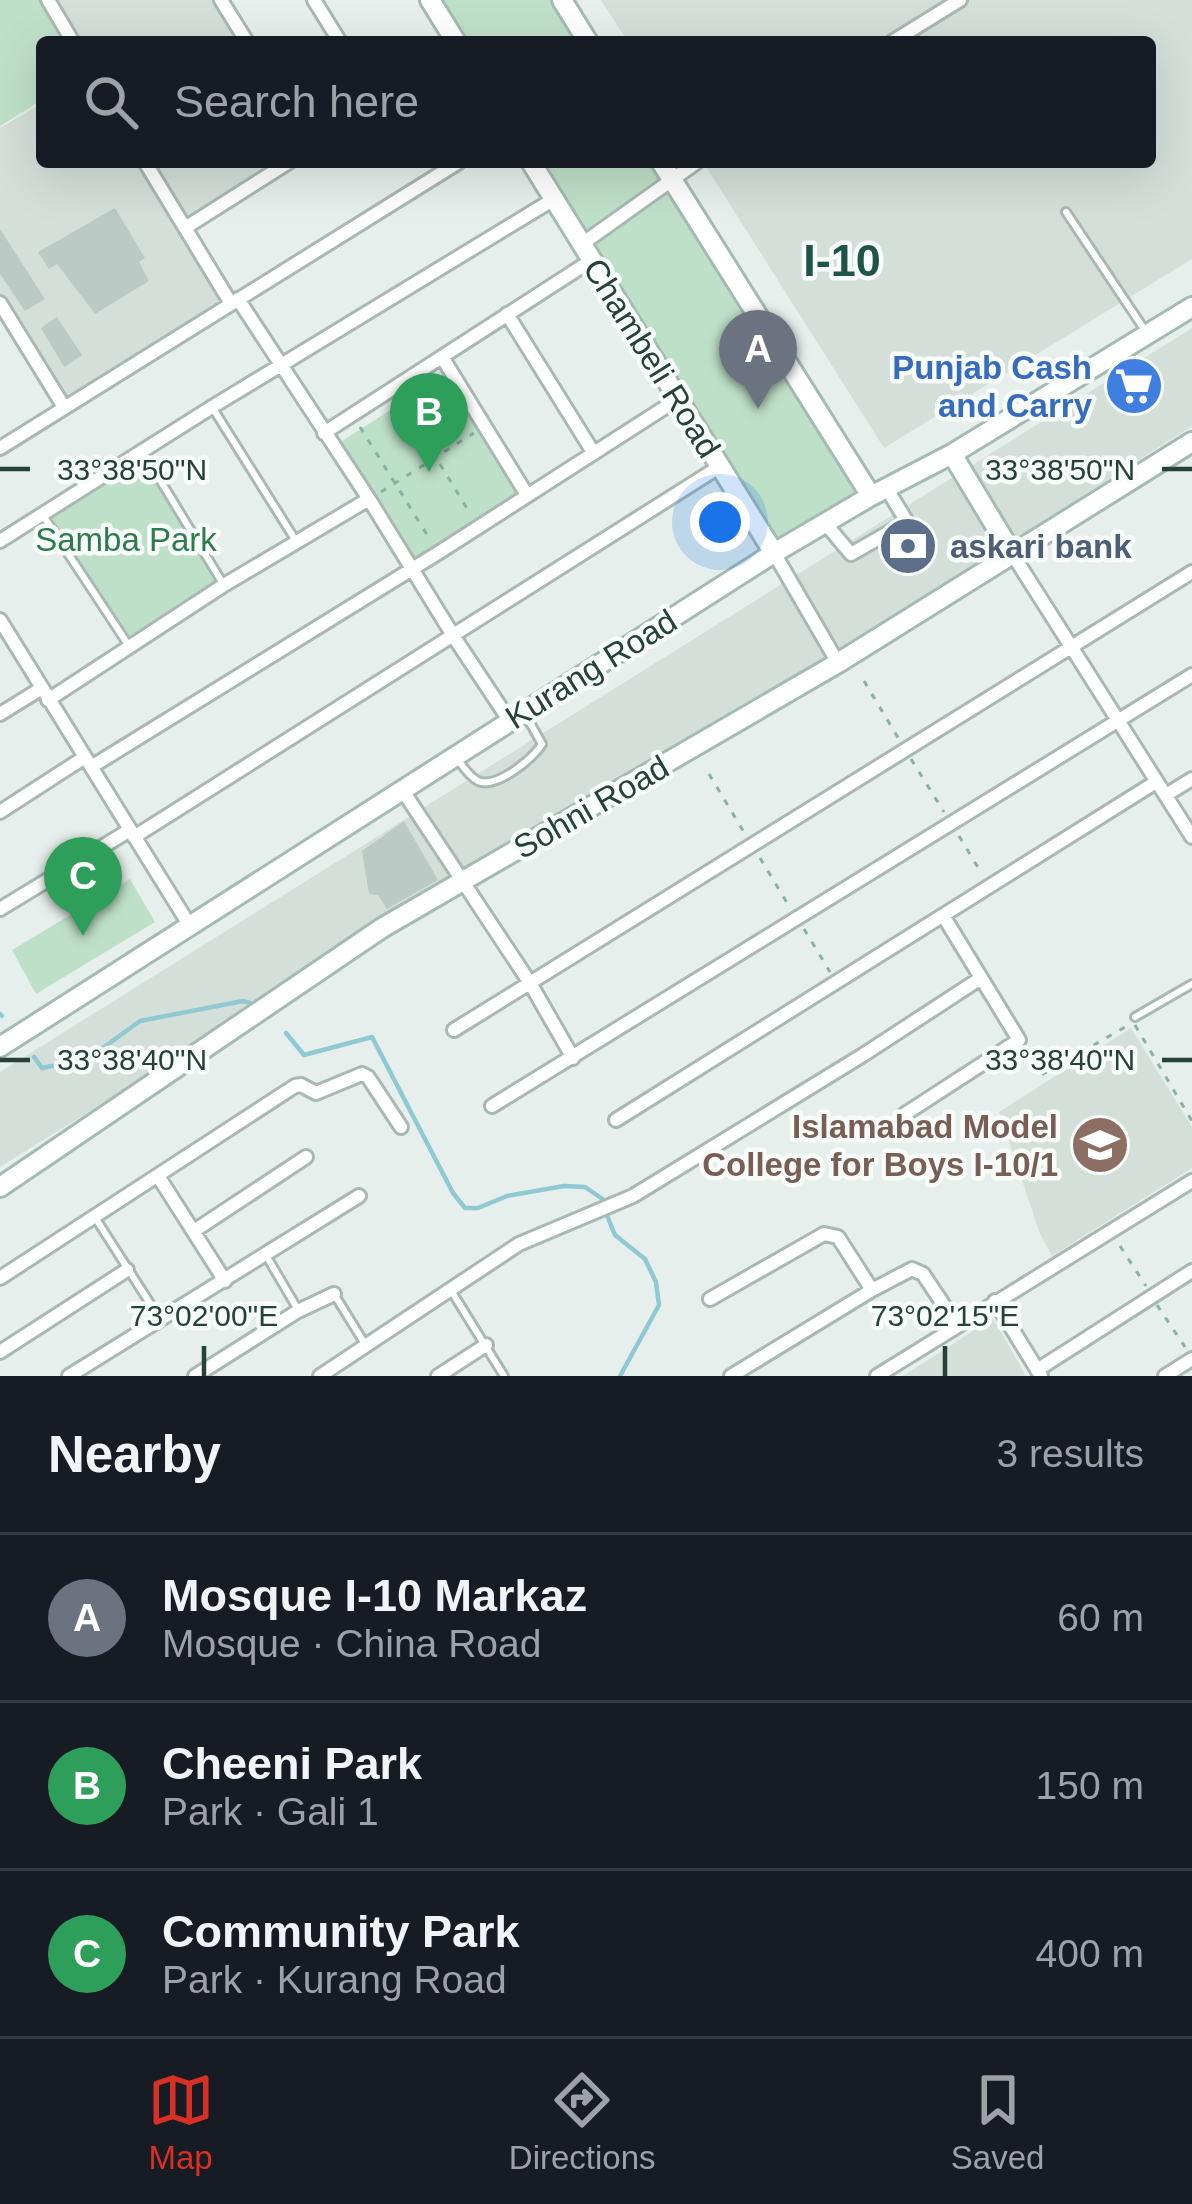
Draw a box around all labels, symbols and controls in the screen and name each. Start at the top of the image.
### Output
search box [36,36,1156,168]
icon: search [78,69,144,135]
text: Search here [174,76,419,127]
district label: I-10 [803,235,881,286]
street label: Chambeli Road [576,252,728,464]
pin: A [719,310,797,409]
place label: Punjab Cash and Carry [892,349,1093,424]
supermarket icon: Punjab Cash and Carry [1103,355,1165,417]
pin: B [390,373,468,472]
text: 33°38'50"N [57,453,207,486]
text: 33°38'50"N [985,453,1135,486]
your location [690,492,750,552]
bank icon: askari bank [877,515,939,577]
park label: Samba Park [35,521,217,558]
place label: askari bank [950,528,1132,565]
street label: Kurang Road [499,602,683,736]
street label: Sohni Road [507,748,675,866]
pin: C [44,837,122,936]
text: 33°38'40"N [57,1043,207,1076]
text: 33°38'40"N [985,1043,1135,1076]
place label: Islamabad Model College for Boys I-10/1 [702,1108,1058,1183]
school or university icon: Islamabad Model College for Boys I-10/1 [1069,1114,1131,1176]
text: 73°02'00"E [130,1299,278,1332]
text: 73°02'15"E [871,1299,1019,1332]
text: Nearby [48,1426,221,1483]
text: 3 results [997,1432,1144,1475]
text: Mosque I-10 Markaz [162,1570,587,1621]
text: A [73,1596,101,1639]
text: 60 m [1057,1596,1144,1639]
text: Mosque · China Road [162,1622,541,1665]
text: Cheeni Park [162,1738,422,1789]
text: B [73,1764,101,1807]
text: 150 m [1036,1764,1144,1807]
text: Park · Gali 1 [162,1790,379,1833]
text: Community Park [162,1906,520,1957]
text: C [73,1932,101,1975]
text: 400 m [1036,1932,1144,1975]
text: Park · Kurang Road [162,1958,507,2001]
tab: Map [148,2067,214,2177]
tab: Directions [509,2067,656,2177]
tab: Saved [951,2067,1044,2177]

